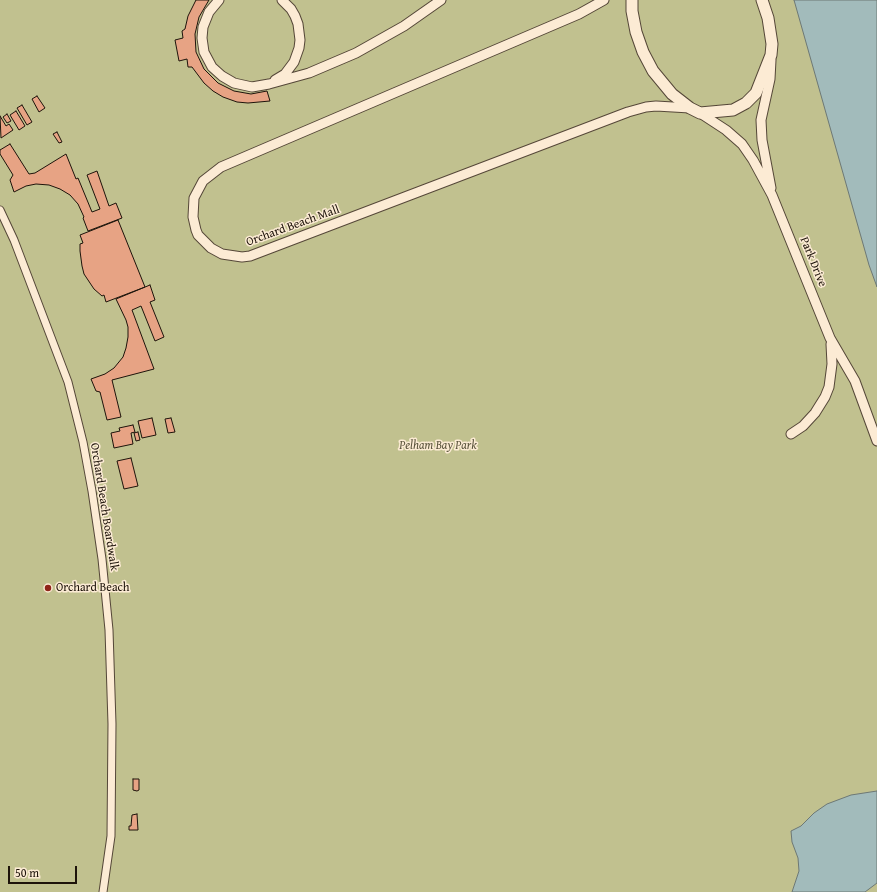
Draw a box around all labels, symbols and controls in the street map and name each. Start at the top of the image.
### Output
street label: Orchard Beach Mall [244,202,342,250]
street label: Park Drive [796,235,830,289]
park label: Pelham Bay Park [399,439,477,453]
street label: Orchard Beach Boardwalk [87,442,121,572]
place label: Orchard Beach [56,581,129,595]
marker: Orchard Beach [43,583,53,593]
scale bar [10,858,79,884]
text: 50 m [15,864,39,881]

